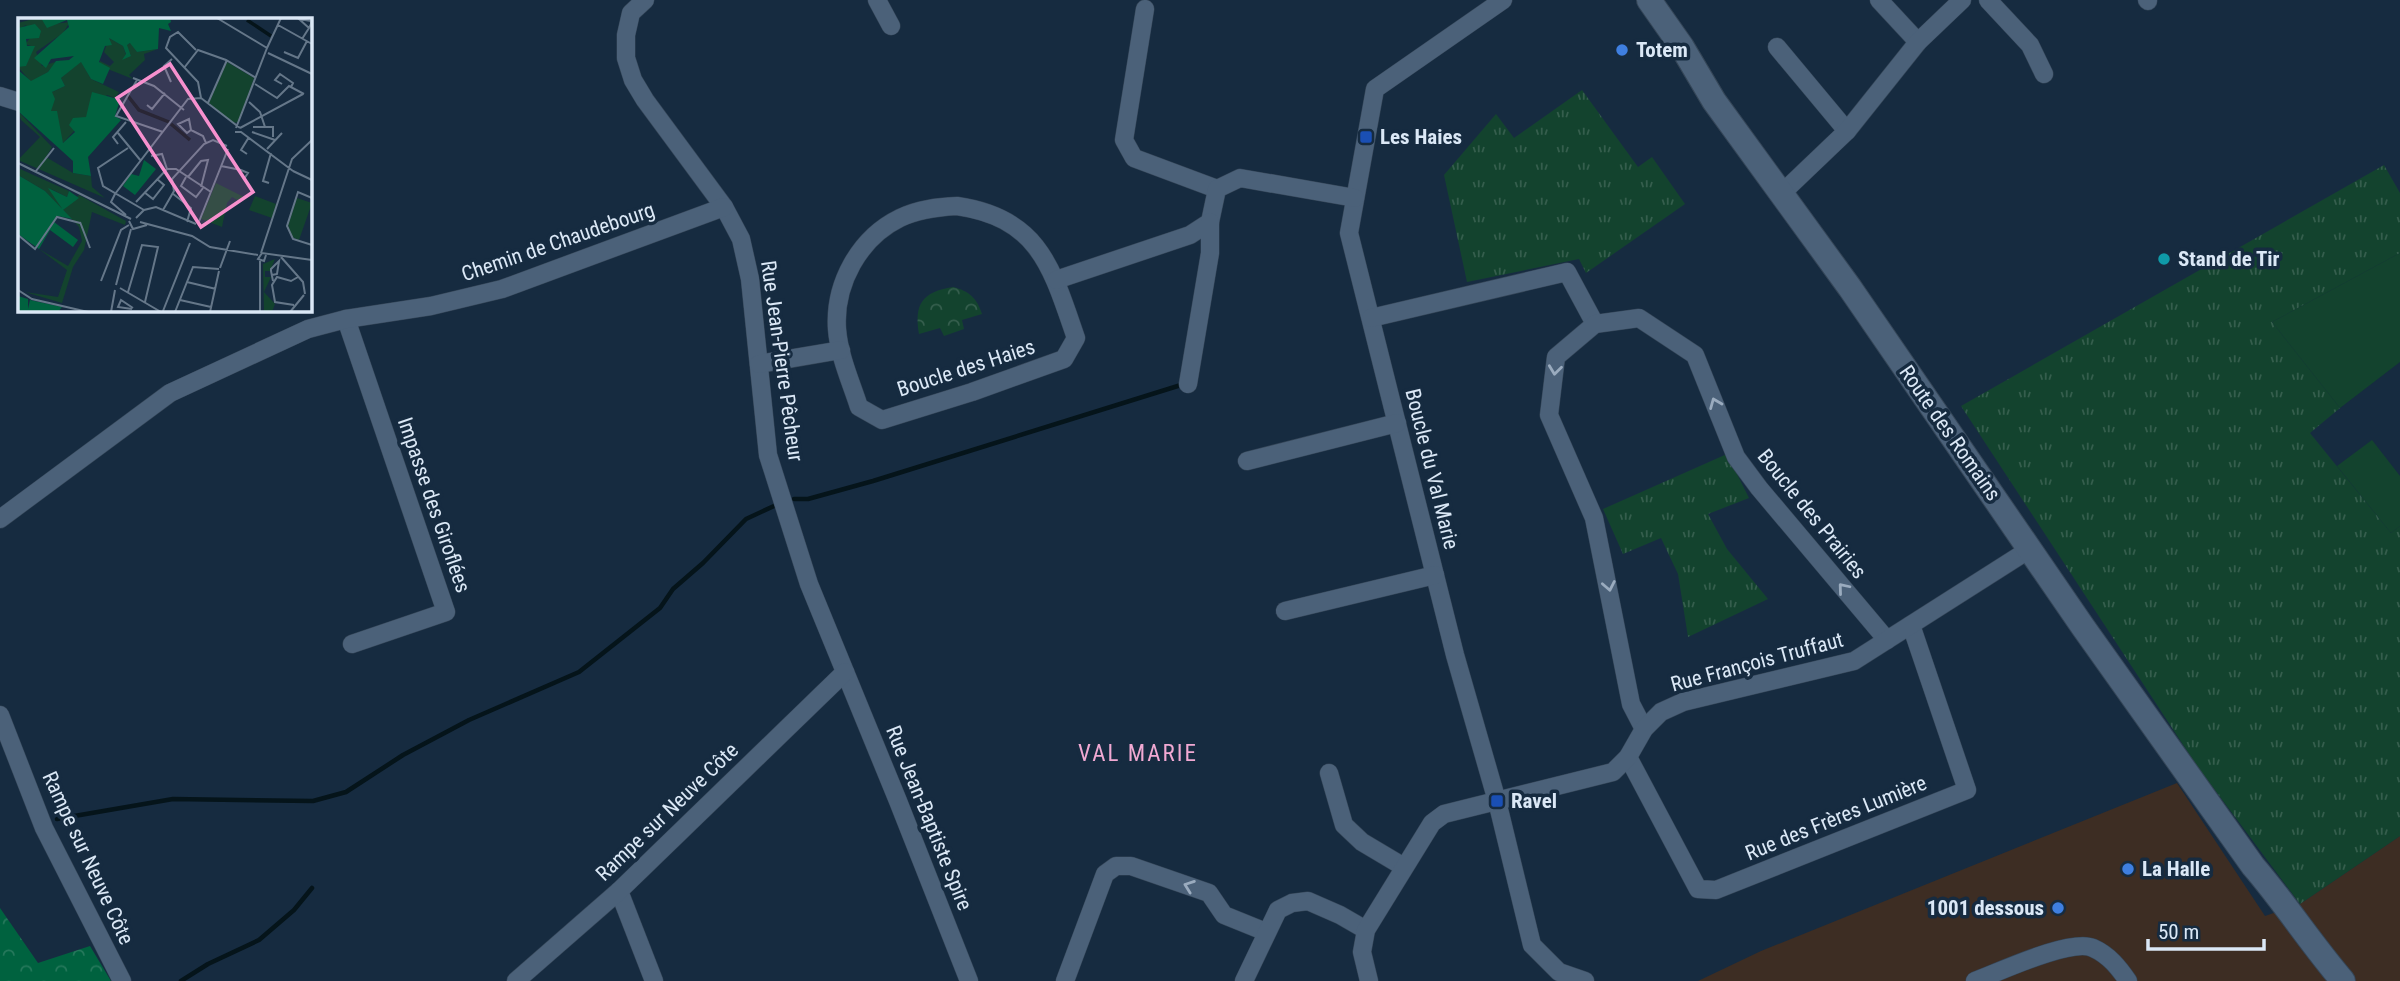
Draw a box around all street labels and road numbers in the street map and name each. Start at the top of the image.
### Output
street label: Chemin de Chaudebourg [458,198,658,286]
street label: Rue Jean-Pierre Pêcheur [756,259,808,463]
street label: Boucle des Haies [894,334,1038,402]
street label: Route des Romains [1894,361,2006,505]
street label: Boucle du Val Marie [1400,386,1464,552]
street label: Impasse des Giroflées [393,414,475,596]
street label: Boucle des Prairies [1753,445,1871,583]
street label: Rue François Truffaut [1668,627,1846,697]
street label: Rue Jean-Baptiste Spire [881,722,977,914]
street label: Rampe sur Neuve Côte [591,738,743,886]
street label: Rampe sur Neuve Côte [37,768,139,948]
street label: Rue des Frères Lumière [1742,771,1930,865]

